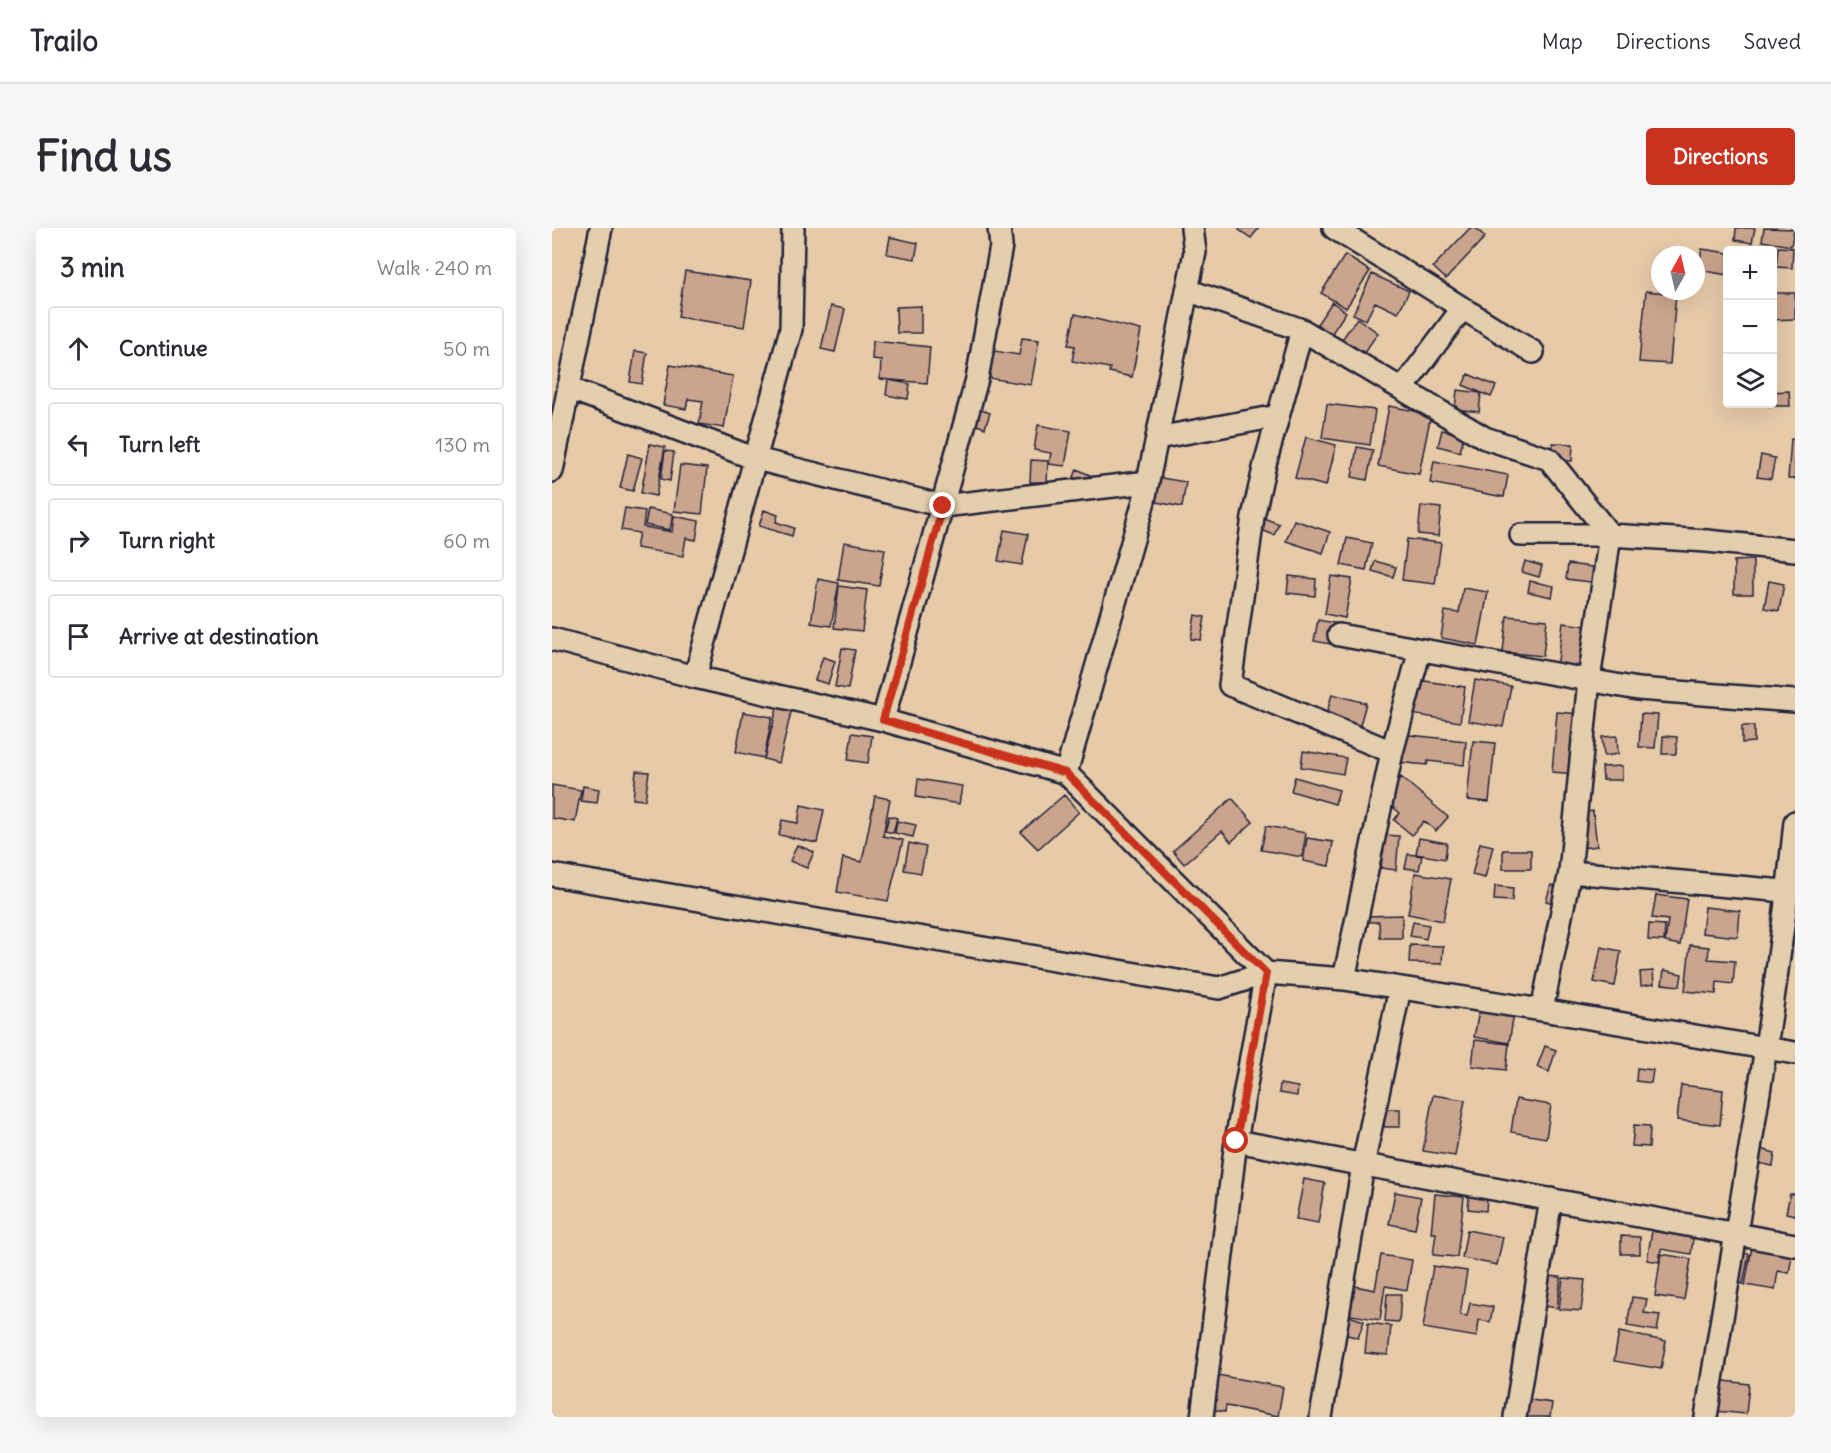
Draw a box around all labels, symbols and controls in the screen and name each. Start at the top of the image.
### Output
text: Trailo [30,23,98,59]
text: Map [1542,28,1583,55]
text: Directions [1616,28,1710,55]
text: Saved [1743,28,1801,55]
button: Directions [1646,128,1795,185]
text: Find us [36,130,172,182]
north arrow [1651,246,1705,300]
map controls [1723,246,1777,408]
button: + [1723,246,1777,300]
text: 3 min [60,251,125,284]
text: Walk · 240 m [377,255,492,280]
button: − [1723,300,1777,354]
icon: ahead [62,332,95,365]
text: Continue [119,334,208,362]
text: 50 m [443,336,490,361]
button: layers [1723,354,1777,408]
icon: left [62,428,95,461]
text: Turn left [119,430,200,458]
text: 130 m [435,432,490,457]
route end [929,492,955,518]
icon: right [62,524,95,557]
text: Turn right [119,526,215,554]
text: 60 m [443,528,490,553]
icon: arrive [62,620,95,653]
text: Arrive at destination [119,622,319,650]
route start [1222,1127,1248,1153]

